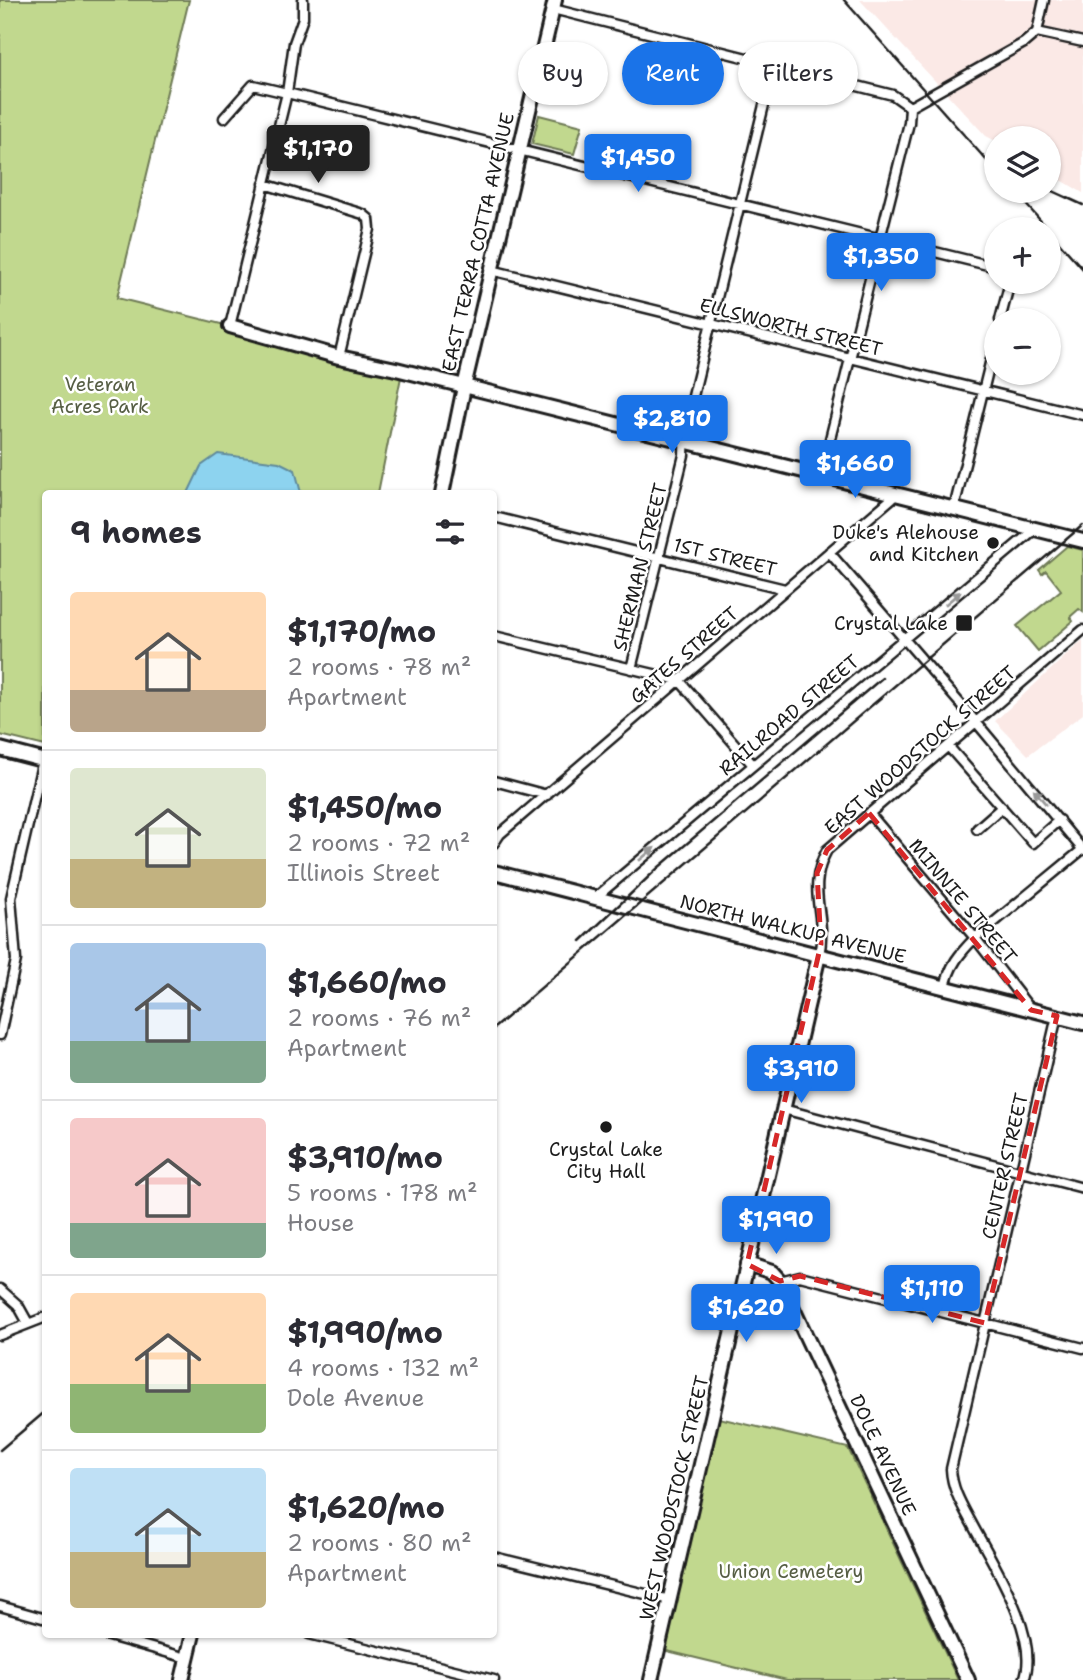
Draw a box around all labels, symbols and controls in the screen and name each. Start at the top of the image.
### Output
chip: Buy [518,42,608,105]
chip: Rent [622,42,724,105]
chip: Filters [738,42,858,105]
street label: EAST TERRA COTTA AVENUE [436,110,520,374]
pin: $1,170 [261,125,375,185]
map controls [984,126,1061,385]
button: layers [984,126,1061,203]
text: $1,170 [283,133,353,163]
pin: $1,450 [581,134,695,194]
text: $1,450 [600,142,676,172]
button: + [984,217,1061,294]
pin: $1,350 [824,233,938,293]
text: $1,350 [843,241,919,271]
street label: ELLSWORTH STREET [697,292,885,362]
button: − [984,308,1061,385]
park label: Veteran Acres Park [51,372,149,419]
pin: $2,810 [615,396,729,455]
text: $2,810 [633,403,711,433]
pin: $1,660 [798,440,912,500]
text: $1,660 [816,448,894,478]
street label: SHERMAN STREET [607,480,673,653]
text: 9 homes [70,512,202,553]
icon: filters [431,513,469,551]
place label: Duke's Alehouse and Kitchen [832,520,979,567]
street label: 1ST STREET [671,532,780,582]
marker: Duke's Alehouse and Kitchen [985,535,1001,551]
one-way arrow [944,590,962,606]
street label: GATES STREET [625,601,744,709]
text: $1,170/mo [287,611,436,652]
place label: Crystal Lake [834,611,948,636]
marker: Crystal Lake [954,613,974,633]
icon: home [126,620,210,704]
street label: RAILROAD STREET [714,649,864,781]
text: 2 rooms · 78 m² [287,652,471,682]
street label: EAST WOODSTOCK STREET [819,660,1021,840]
text: Apartment [287,682,407,712]
text: $1,450/mo [287,787,442,828]
one-way arrow [1032,788,1048,806]
icon: home [126,796,210,880]
text: 2 rooms · 72 m² [287,828,470,858]
street label: MINNIE STREET [903,833,1023,969]
one-way arrow [639,847,656,862]
text: Illinois Street [287,858,440,888]
street label: NORTH WALKUP AVENUE [677,889,909,969]
text: $1,660/mo [287,962,447,1003]
icon: home [126,971,210,1055]
text: 2 rooms · 76 m² [287,1003,471,1033]
text: Apartment [287,1033,407,1063]
pin: $3,910 [744,1046,858,1105]
text: $3,910 [763,1053,839,1083]
street label: CENTER STREET [976,1090,1034,1241]
marker: Crystal Lake City Hall [598,1119,614,1135]
text: $3,910/mo [287,1137,443,1178]
place label: Crystal Lake City Hall [549,1137,663,1184]
icon: home [126,1146,210,1230]
text: 5 rooms · 178 m² [287,1178,478,1208]
pin: $1,990 [719,1196,833,1256]
text: $1,990 [738,1204,814,1234]
text: House [287,1208,355,1238]
pin: $1,110 [875,1266,989,1325]
text: $1,110 [900,1273,964,1303]
pin: $1,620 [689,1284,803,1344]
text: $1,620 [707,1292,785,1322]
text: $1,990/mo [287,1312,443,1353]
icon: home [126,1321,210,1405]
text: 4 rooms · 132 m² [287,1353,479,1383]
street label: WEST WOODSTOCK STREET [634,1373,714,1623]
text: Dole Avenue [287,1383,425,1413]
street label: DOLE AVENUE [844,1390,922,1520]
text: $1,620/mo [287,1487,445,1528]
icon: home [126,1496,210,1580]
text: 2 rooms · 80 m² [287,1528,472,1558]
text: Apartment [287,1558,407,1588]
park label: Union Cemetery [719,1559,863,1584]

